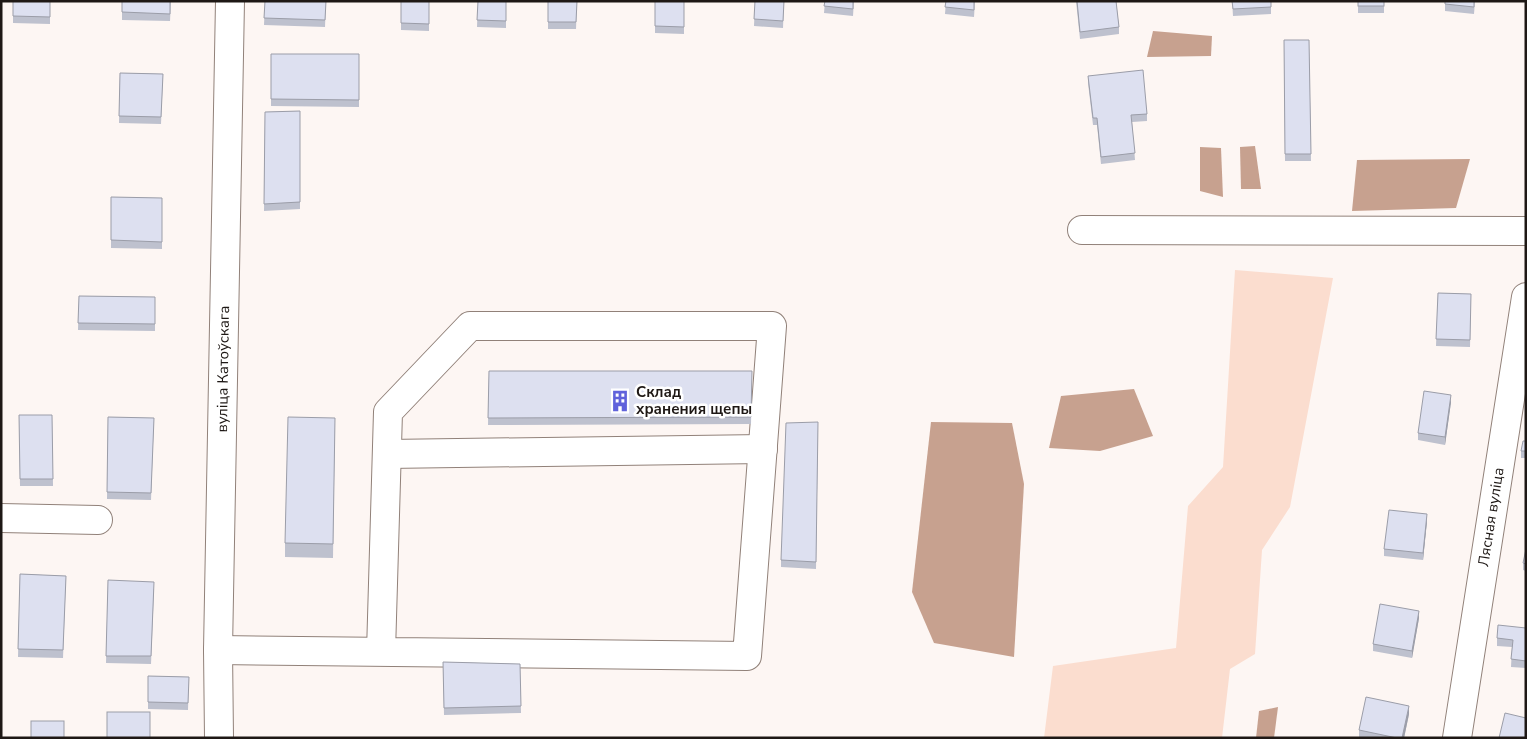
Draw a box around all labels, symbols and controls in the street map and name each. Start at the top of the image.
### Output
street label: вуліца Катоўскага [212,305,234,433]
place label: Склад хранения щепы [636,382,752,419]
building icon: Склад хранения щепы [607,388,633,414]
street label: Лясная вуліца [1473,466,1509,568]

